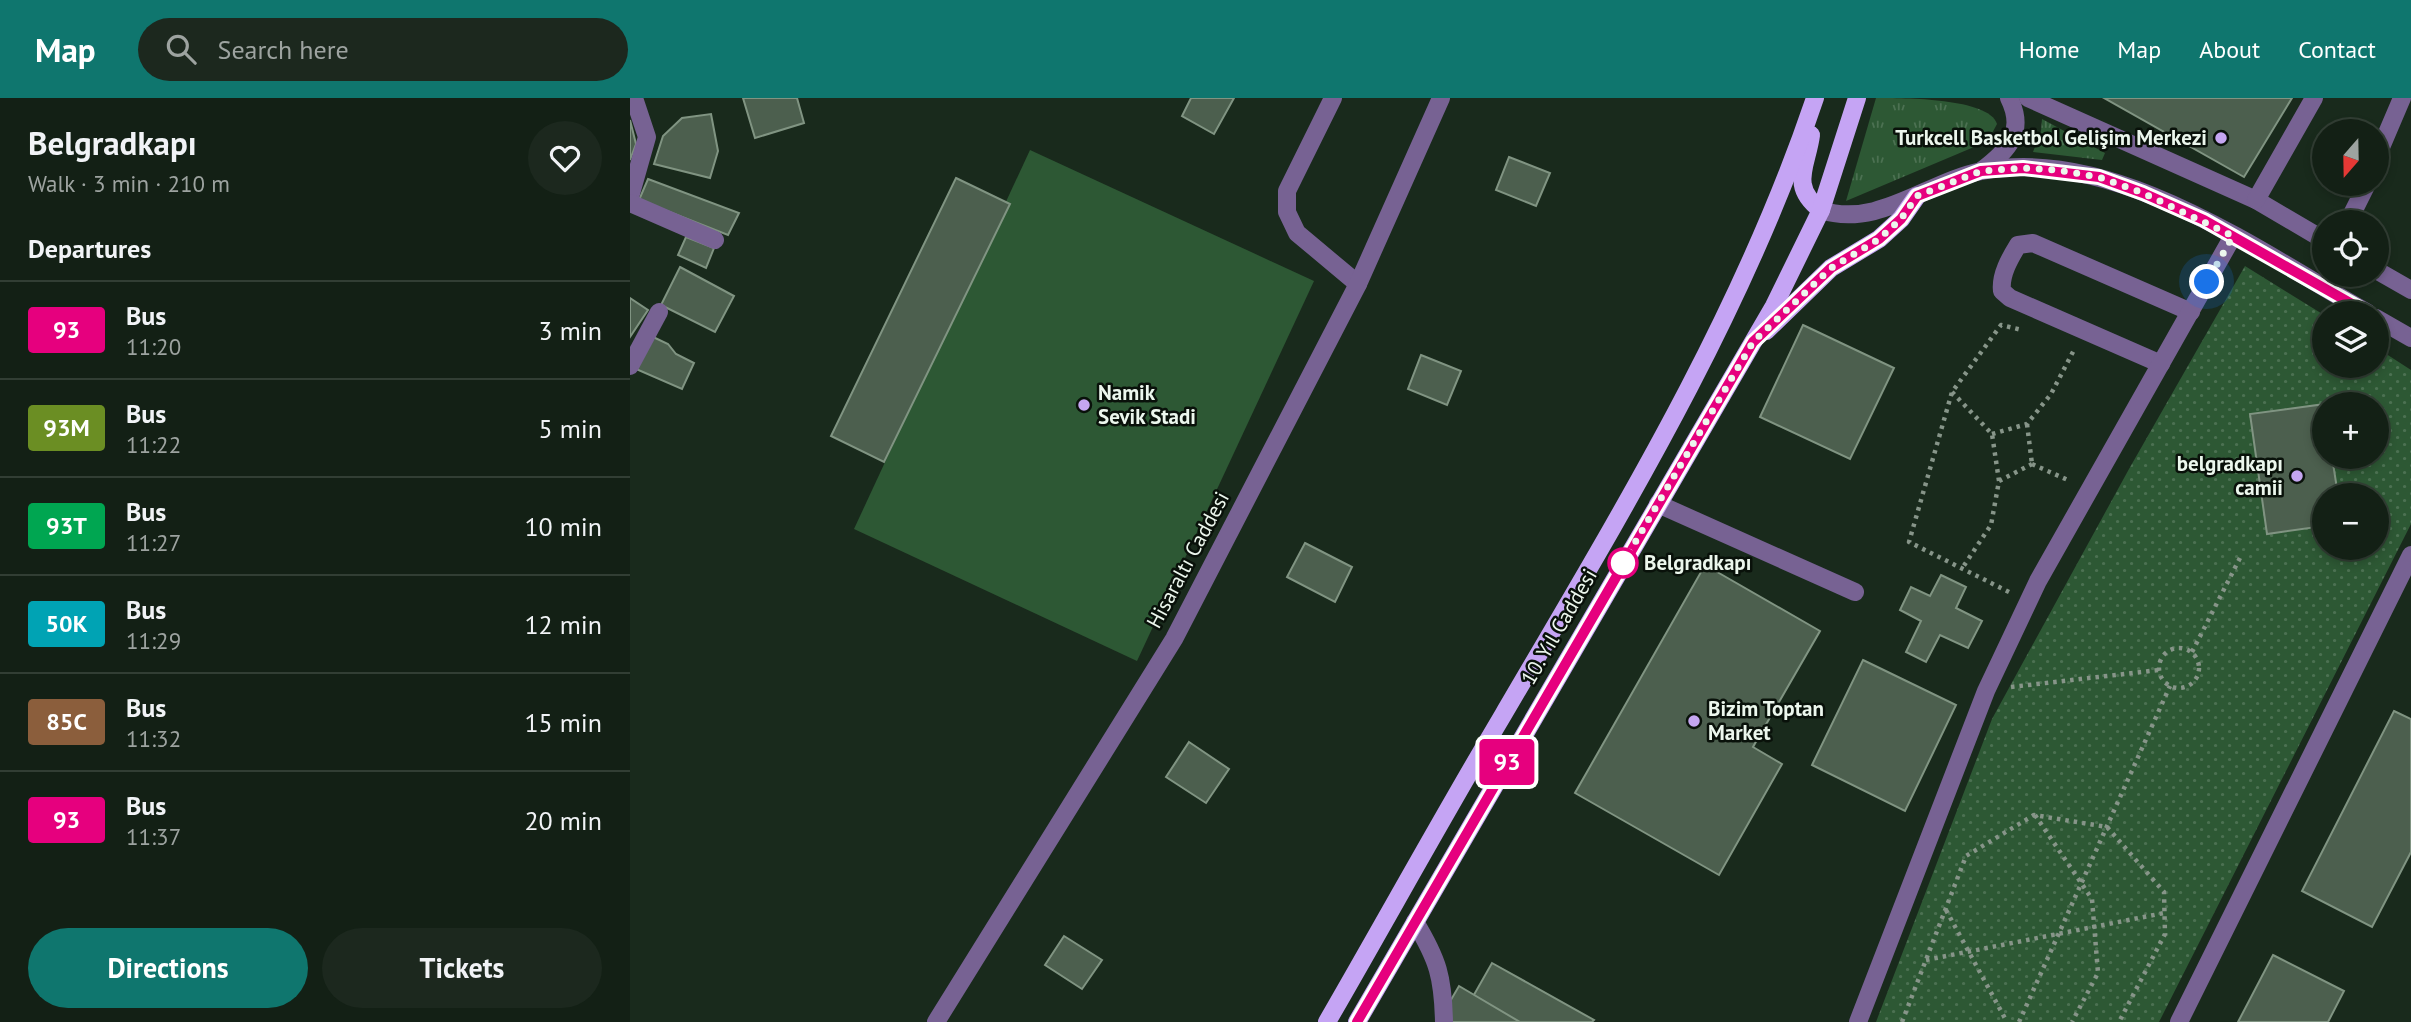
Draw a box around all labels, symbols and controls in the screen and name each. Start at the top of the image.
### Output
search box [138,18,628,81]
text: Map [35,28,96,71]
icon: search [162,30,200,68]
text: Search here [218,33,349,66]
text: Home [2019,34,2079,65]
text: Map [2117,34,2161,65]
text: About [2199,34,2260,65]
text: Contact [2298,34,2376,65]
north arrow [2312,119,2389,196]
map controls [2312,119,2389,560]
text: Belgradkapı [28,121,197,164]
button: heart [528,121,602,195]
place label: Turkcell Basketbol Gelişim Merkezi [1895,124,2207,151]
marker: Turkcell Basketbol Gelişim Merkezi [2213,130,2229,146]
text: Walk · 3 min · 210 m [28,169,230,198]
button: locate [2312,210,2389,287]
text: Departures [28,232,151,265]
your location [2189,264,2224,299]
text: Bus [126,299,166,332]
button: layers [2312,301,2389,378]
text: 93 [53,314,80,345]
text: 3 min [539,314,602,347]
text: 11:20 [126,332,181,361]
place label: Namik Sevik Stadi [1098,379,1196,430]
button: + [2312,392,2389,469]
text: Bus [126,397,166,430]
marker: Namik Sevik Stadi [1076,397,1092,413]
text: 93M [43,412,90,443]
text: 5 min [539,412,602,445]
text: 11:22 [126,430,181,459]
place label: belgradkapı camii [2177,450,2283,501]
marker: belgradkapı camii [2289,468,2305,484]
button: − [2312,483,2389,560]
street label: Hisaraltı Caddesi [1140,487,1235,633]
text: Bus [126,495,166,528]
text: 93T [46,510,87,541]
text: 10 min [524,510,602,543]
text: 11:27 [126,528,181,557]
marker: Belgradkapı [1608,548,1638,578]
place label: Belgradkapı [1644,549,1751,576]
street label: 10. Yıl Caddesi [1514,564,1603,690]
text: Bus [126,593,166,626]
text: 50K [45,608,88,639]
text: 12 min [524,608,602,641]
text: 11:29 [126,626,181,655]
text: Bus [126,691,166,724]
place label: Bizim Toptan Market [1708,695,1824,746]
text: 85C [46,706,87,737]
text: 15 min [524,706,602,739]
marker: Bizim Toptan Market [1686,713,1702,729]
text: 11:32 [126,724,181,753]
line badge: 93 [1476,739,1538,785]
text: 93 [1493,746,1521,777]
text: Bus [126,789,166,822]
text: 93 [53,804,80,835]
text: 20 min [524,804,602,837]
text: 11:37 [126,822,181,851]
button: Directions [28,928,308,1008]
button: Tickets [322,928,602,1008]

